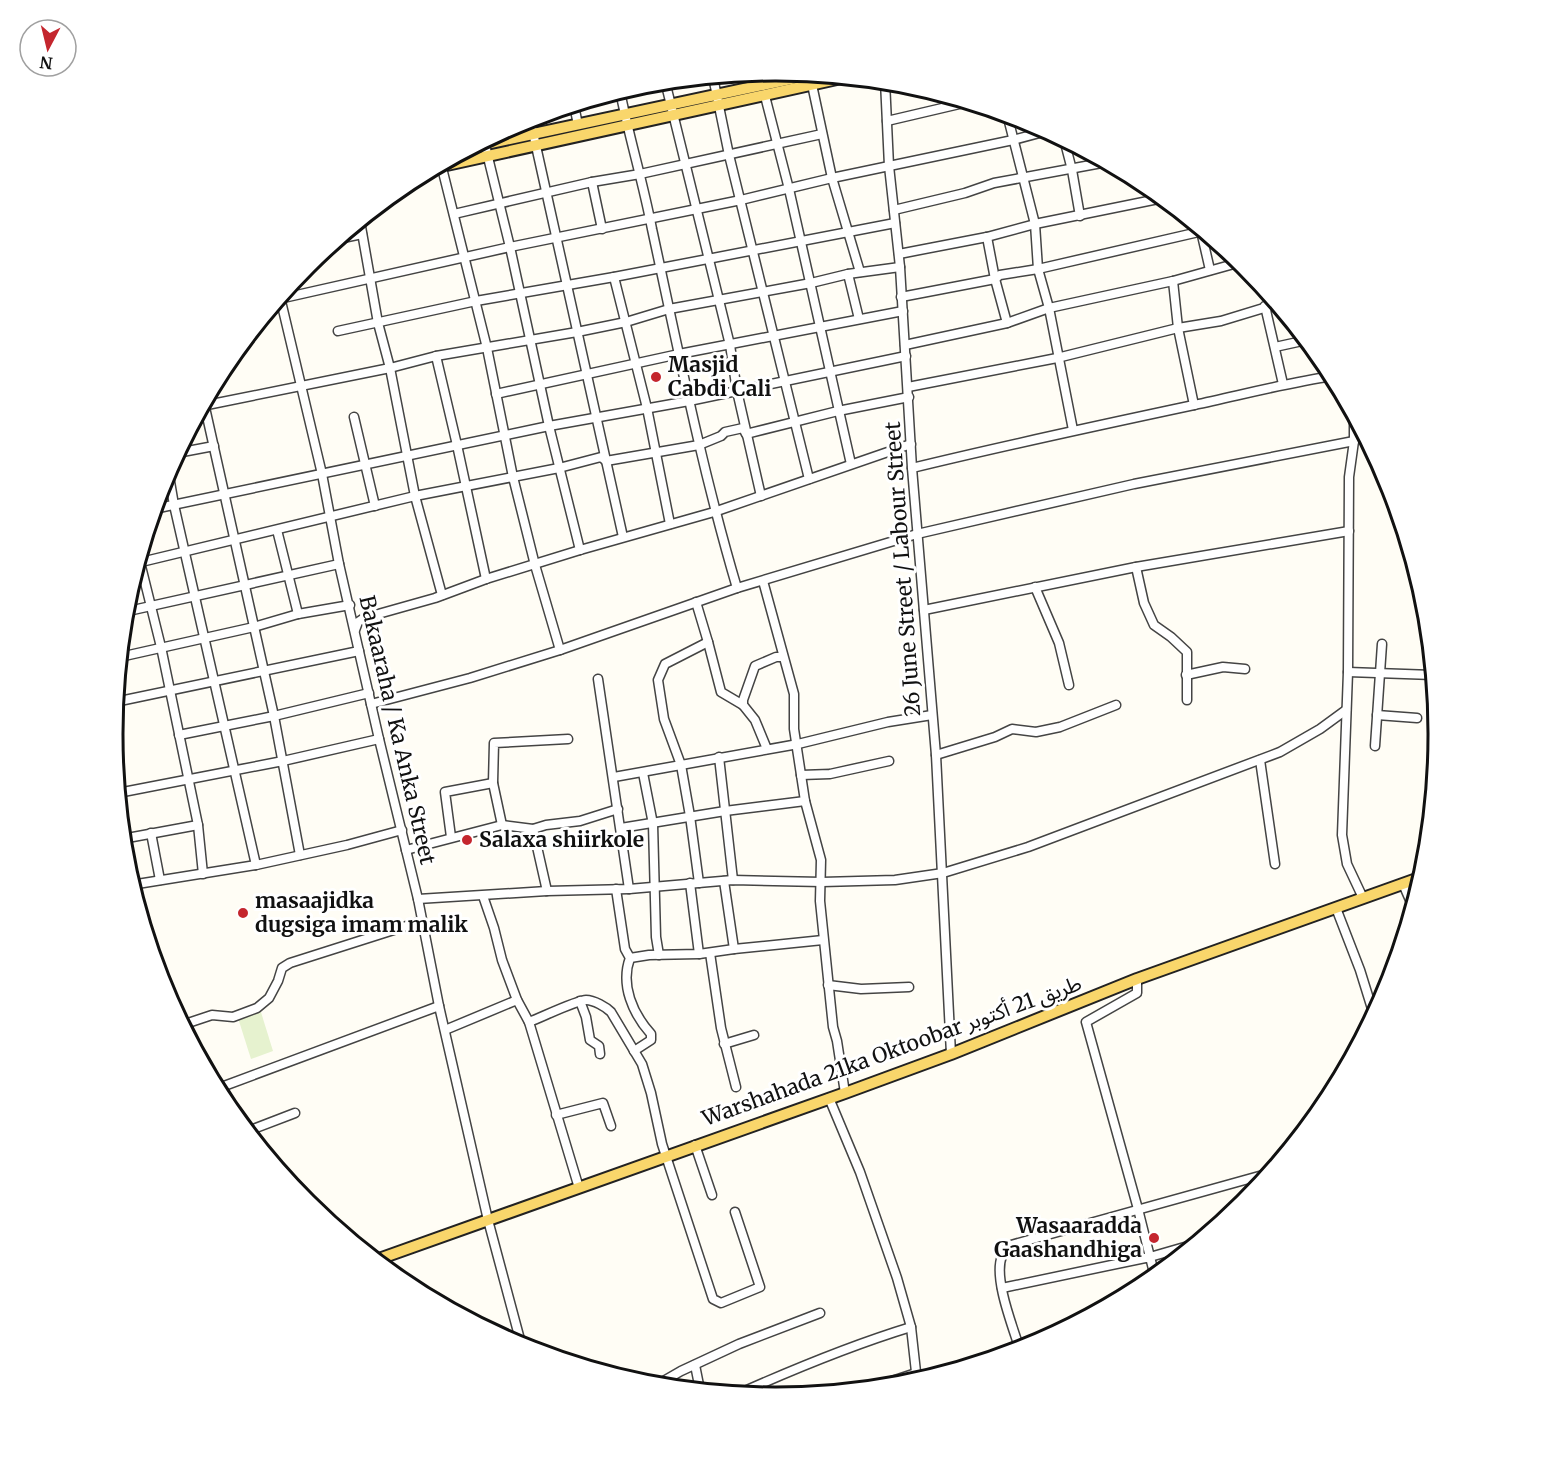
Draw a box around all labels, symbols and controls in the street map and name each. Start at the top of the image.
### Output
north arrow [18,18,78,78]
text: N [38,52,54,74]
place label: Masjid Cabdi Cali [668,351,772,402]
marker: Masjid Cabdi Cali [649,370,663,384]
street label: 26 June Street / Labour Street [879,421,926,717]
street label: Bakaaraha / Ka Anka Street [353,593,442,867]
place label: Salaxa shiirkole [479,826,644,853]
marker: Salaxa shiirkole [460,833,474,847]
place label: masaajidka dugsiga imam malik [255,887,468,938]
marker: masaajidka dugsiga imam malik [236,906,250,920]
street label: Warshahada 21ka Oktoobar طريق 21 أكتوبر [697,969,1085,1132]
place label: Wasaaradda Gaashandhiga [994,1212,1142,1263]
marker: Wasaaradda Gaashandhiga [1147,1231,1161,1245]

